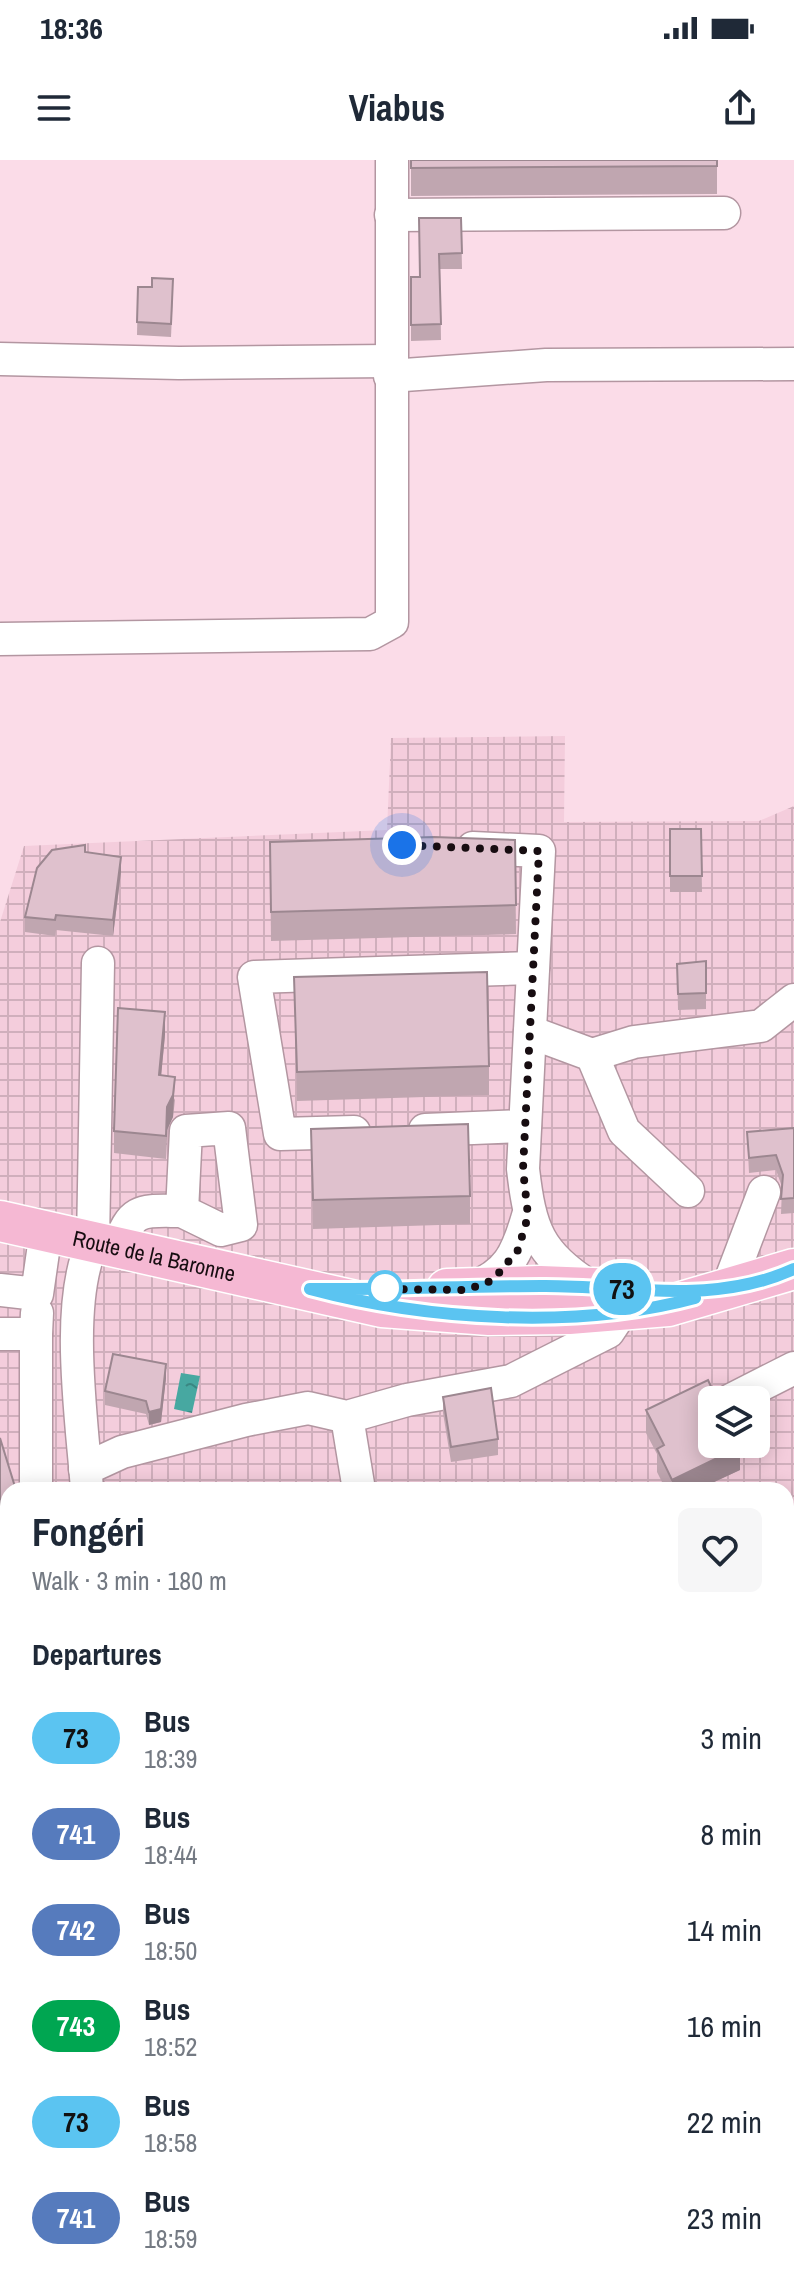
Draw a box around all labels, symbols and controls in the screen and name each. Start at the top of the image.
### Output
text: 18:36 [40,8,103,48]
text: Viabus [349,84,445,132]
icon: menu [32,86,76,130]
icon: share [718,86,762,130]
your location [382,825,422,865]
street label: Route de la Baronne [70,1223,238,1289]
line badge: 73 [586,1263,658,1315]
text: 73 [609,1270,635,1308]
unlabelled marker [368,1271,402,1305]
map controls [698,1386,770,1458]
button: layers [698,1386,770,1458]
text: Fongéri [32,1507,145,1558]
button: heart [678,1508,762,1592]
text: Walk · 3 min · 180 m [32,1563,227,1598]
text: Departures [32,1634,162,1674]
text: Bus [144,1701,190,1741]
text: 3 min [700,1718,762,1758]
text: 73 [63,1719,89,1757]
text: 18:39 [144,1741,197,1776]
text: Bus [144,1797,190,1837]
text: 8 min [700,1814,762,1854]
text: 741 [57,1815,95,1853]
text: 18:44 [144,1837,197,1872]
text: Bus [144,1893,190,1933]
text: 14 min [687,1910,762,1950]
text: 742 [57,1911,95,1949]
text: 18:50 [144,1933,197,1968]
text: Bus [144,1989,190,2029]
text: 16 min [687,2006,762,2046]
text: 743 [57,2007,95,2045]
text: 18:52 [144,2029,197,2064]
text: Bus [144,2085,190,2125]
text: 22 min [687,2102,762,2142]
text: 73 [63,2103,89,2141]
text: 18:58 [144,2125,197,2160]
text: Bus [144,2181,190,2221]
text: 23 min [687,2198,762,2238]
text: 741 [57,2199,95,2237]
text: 18:59 [144,2221,197,2256]

